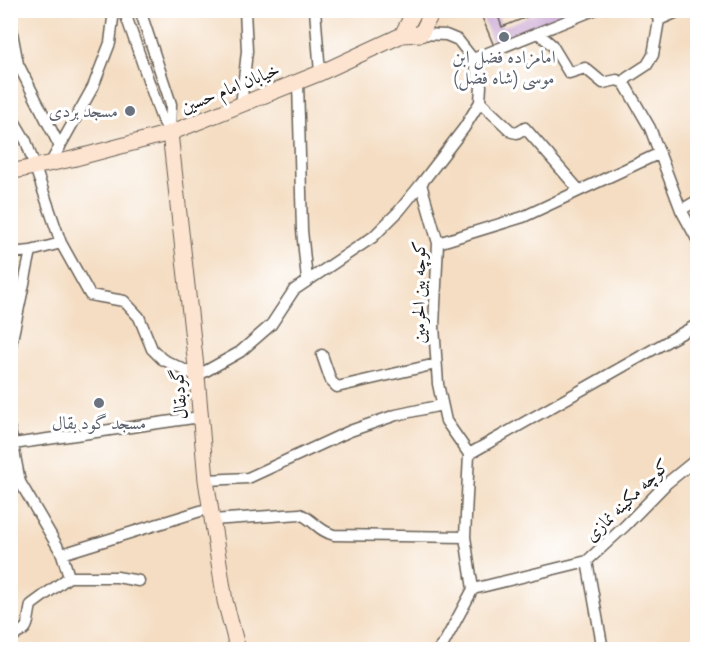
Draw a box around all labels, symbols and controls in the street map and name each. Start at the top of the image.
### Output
marker: امامزاده فضل ابن موسی (شاه فضل) [497,30,511,44]
place label: امامزاده فضل ابن موسی (شاه فضل) [452,46,556,91]
street label: خیابان امام حسین [177,58,285,122]
place label: مسجد بردی [48,100,118,122]
marker: مسجد بردی [123,104,137,118]
street label: کوچه بین الحرمین [408,241,432,343]
street label: گودبقال [166,367,192,421]
marker: مسجد گود بقال [92,396,106,410]
place label: مسجد گود بقال [52,412,146,434]
street label: کوچه مکینه نمازی [580,454,675,547]

